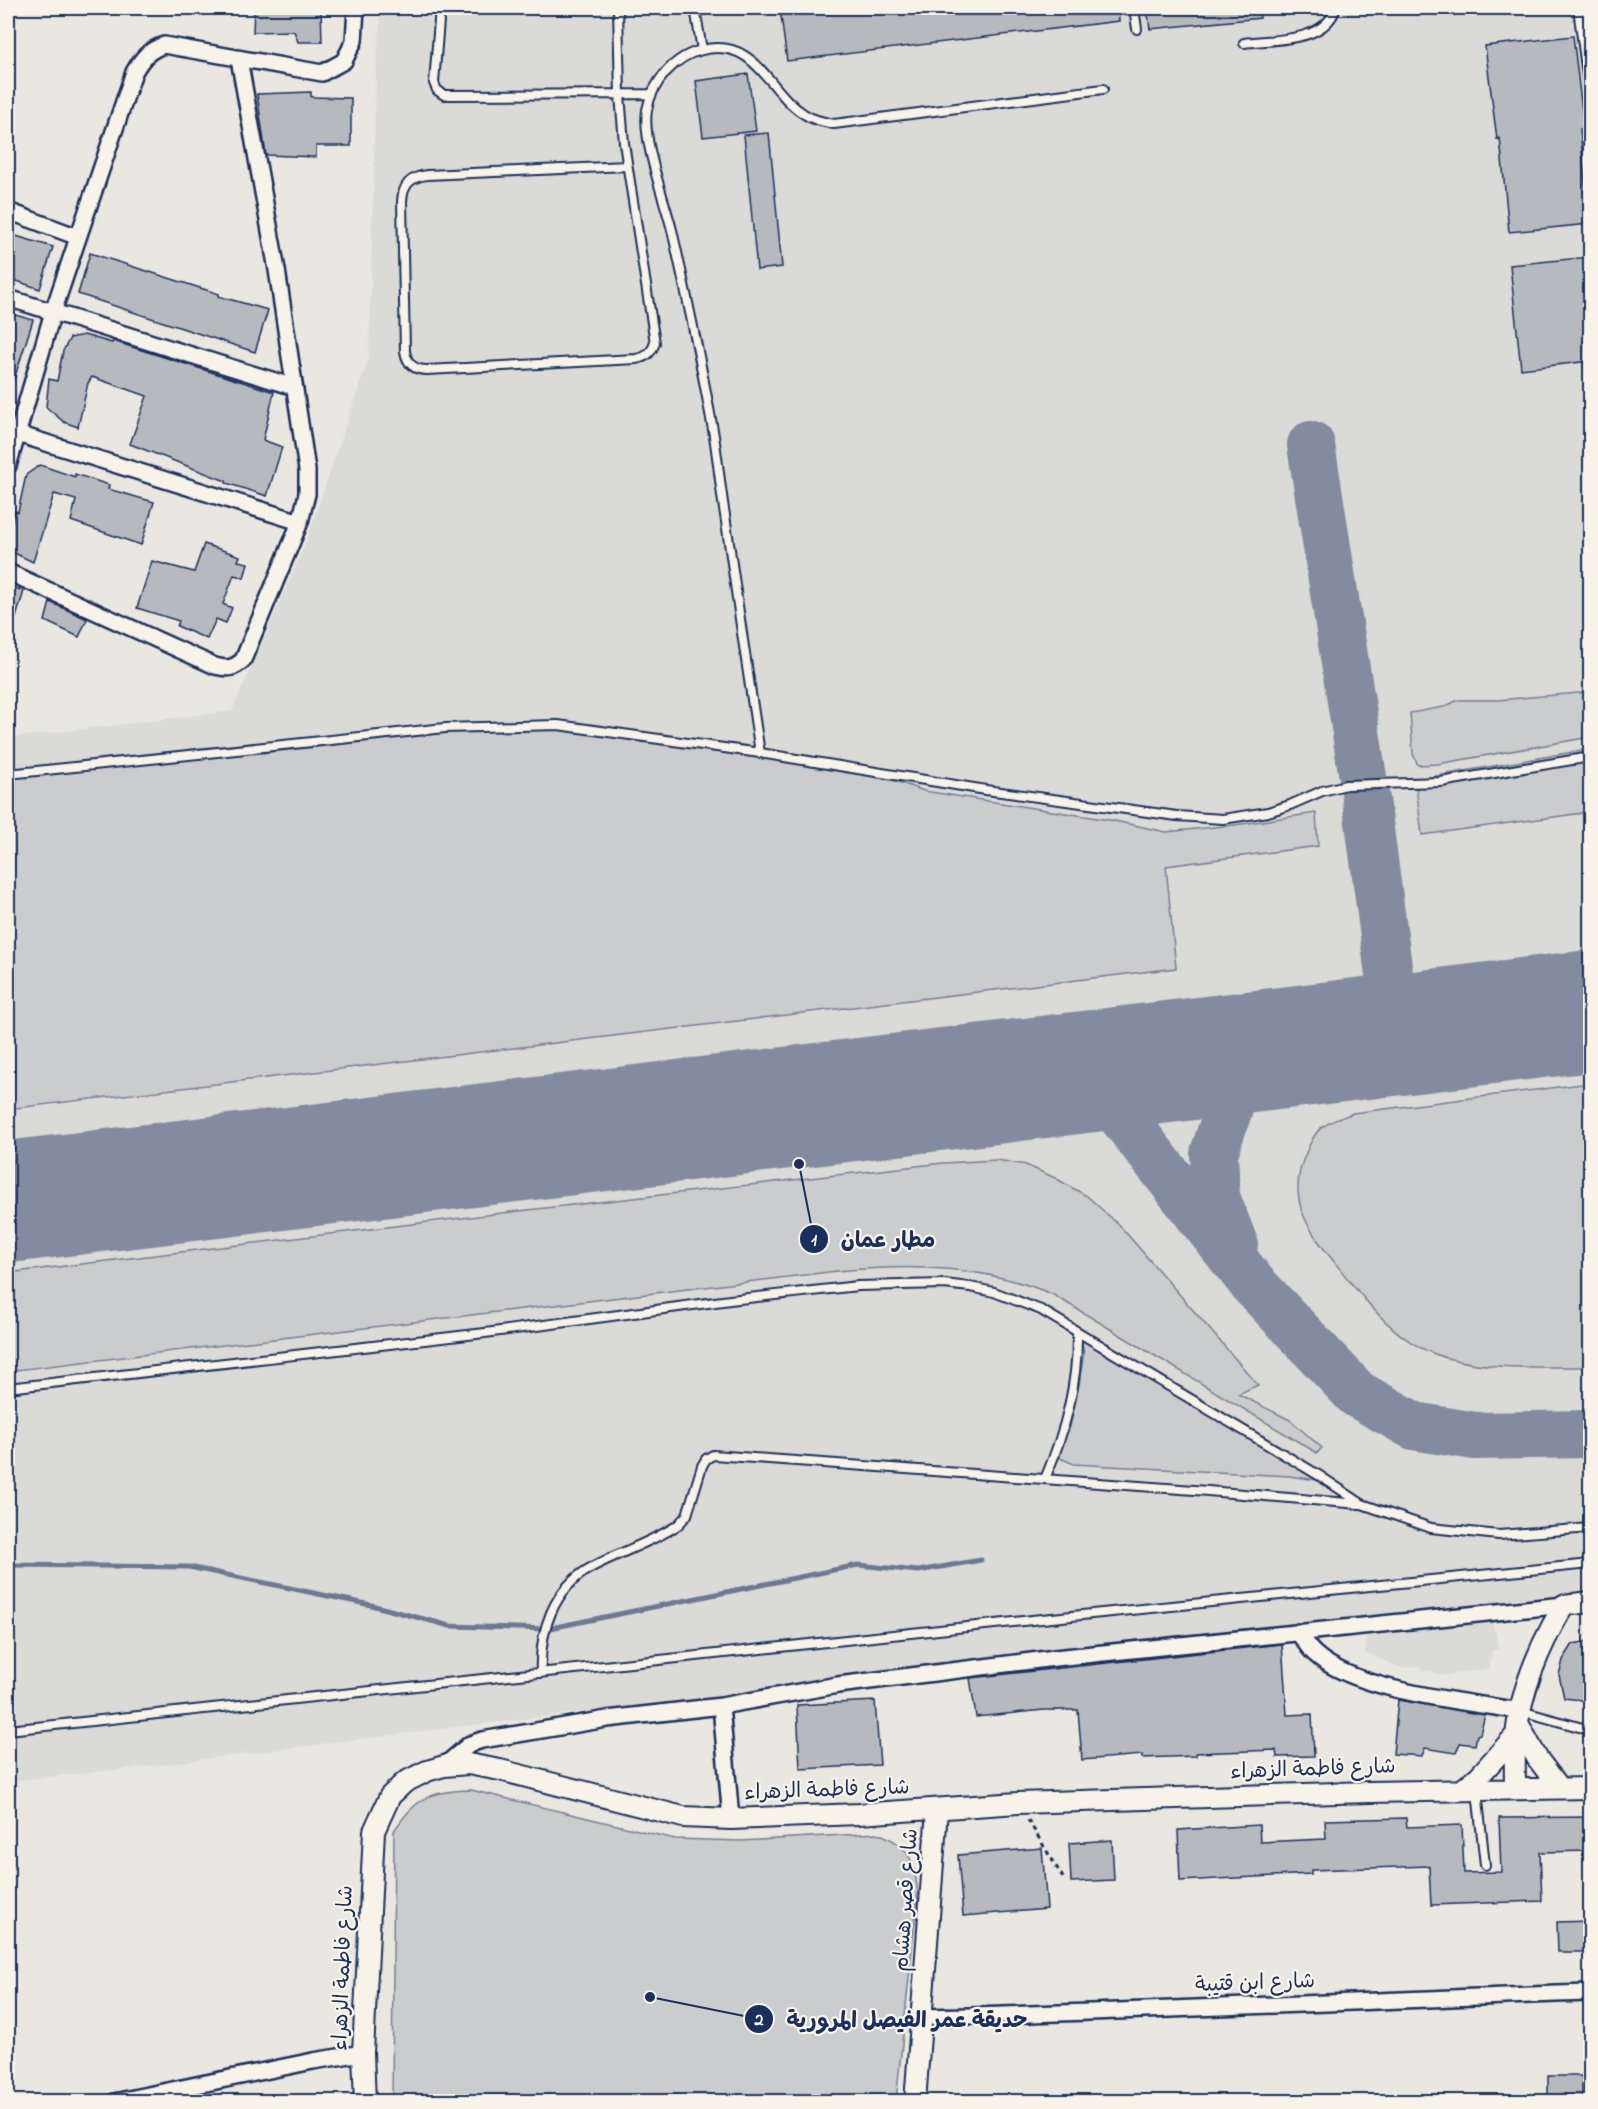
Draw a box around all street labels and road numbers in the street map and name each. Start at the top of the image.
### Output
street label: شارع فاطمة الزهراء [1230,1752,1396,1788]
street label: شارع فاطمة الزهراء [744,1773,910,1809]
street label: شارع قصر هشام [887,1827,927,1973]
street label: شارع فاطمة الزهراء [326,1885,362,2051]
street label: شارع ابن قتيبة [1194,1967,1316,2001]

